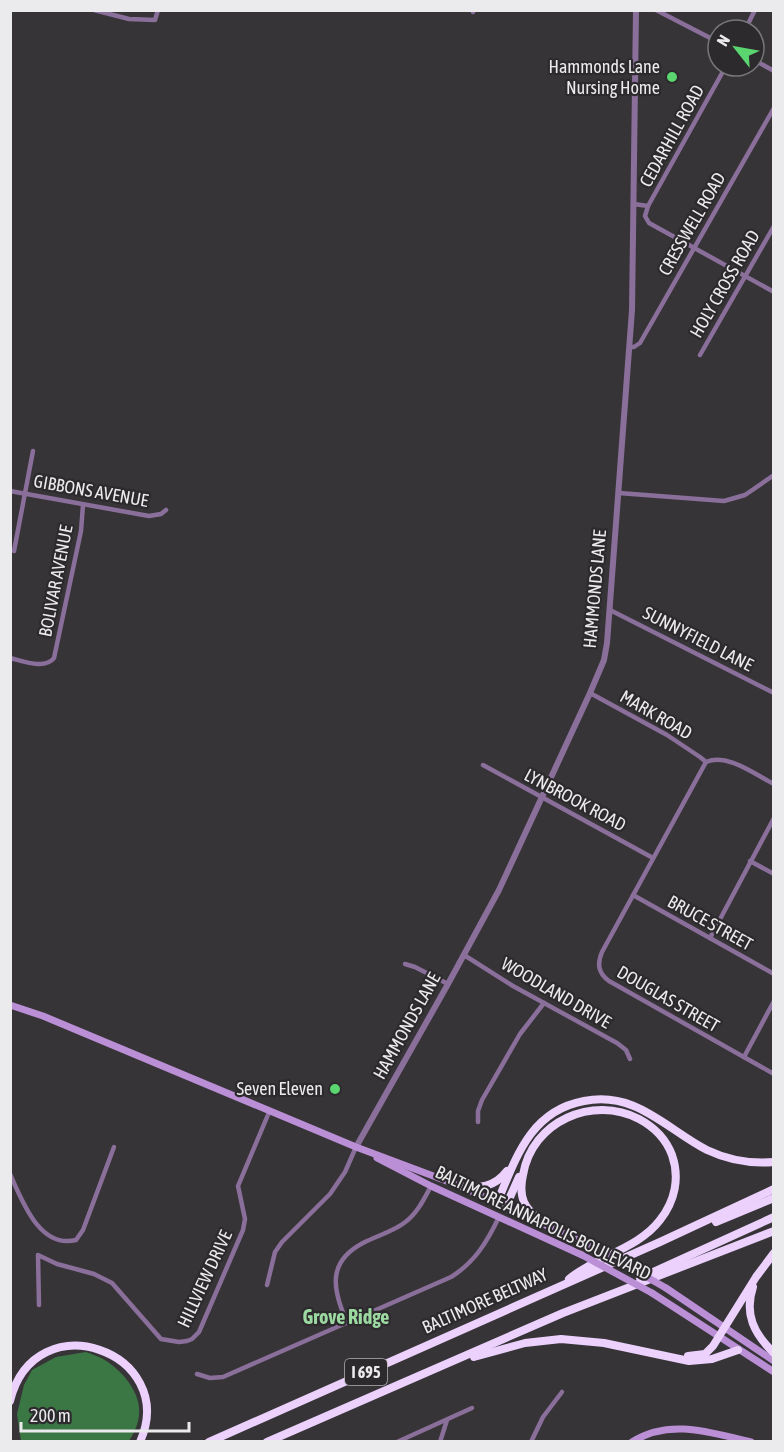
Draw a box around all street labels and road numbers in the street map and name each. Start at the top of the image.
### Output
street label: CEDARHILL ROAD [635,81,708,190]
street label: CRESSWELL ROAD [654,169,729,279]
street label: HOLY CROSS ROAD [685,226,764,341]
street label: GIBBONS AVENUE [32,470,150,511]
street label: BOLIVAR AVENUE [34,523,77,638]
street label: HAMMONDS LANE [579,529,610,649]
street label: SUNNYFIELD LANE [640,602,757,675]
street label: MARK ROAD [617,686,696,744]
street label: LYNBROOK ROAD [521,764,630,835]
street label: BRUCE STREET [664,891,757,955]
street label: WOODLAND DRIVE [498,953,615,1033]
street label: DOUGLAS STREET [614,961,723,1036]
street label: HAMMONDS LANE [369,968,445,1083]
street label: BALTIMORE ANNAPOLIS BOULEVARD [432,1161,654,1284]
street label: HILLVIEW DRIVE [173,1227,236,1331]
street label: BALTIMORE BELTWAY [419,1264,551,1338]
road number: I 695 [345,1359,387,1385]

